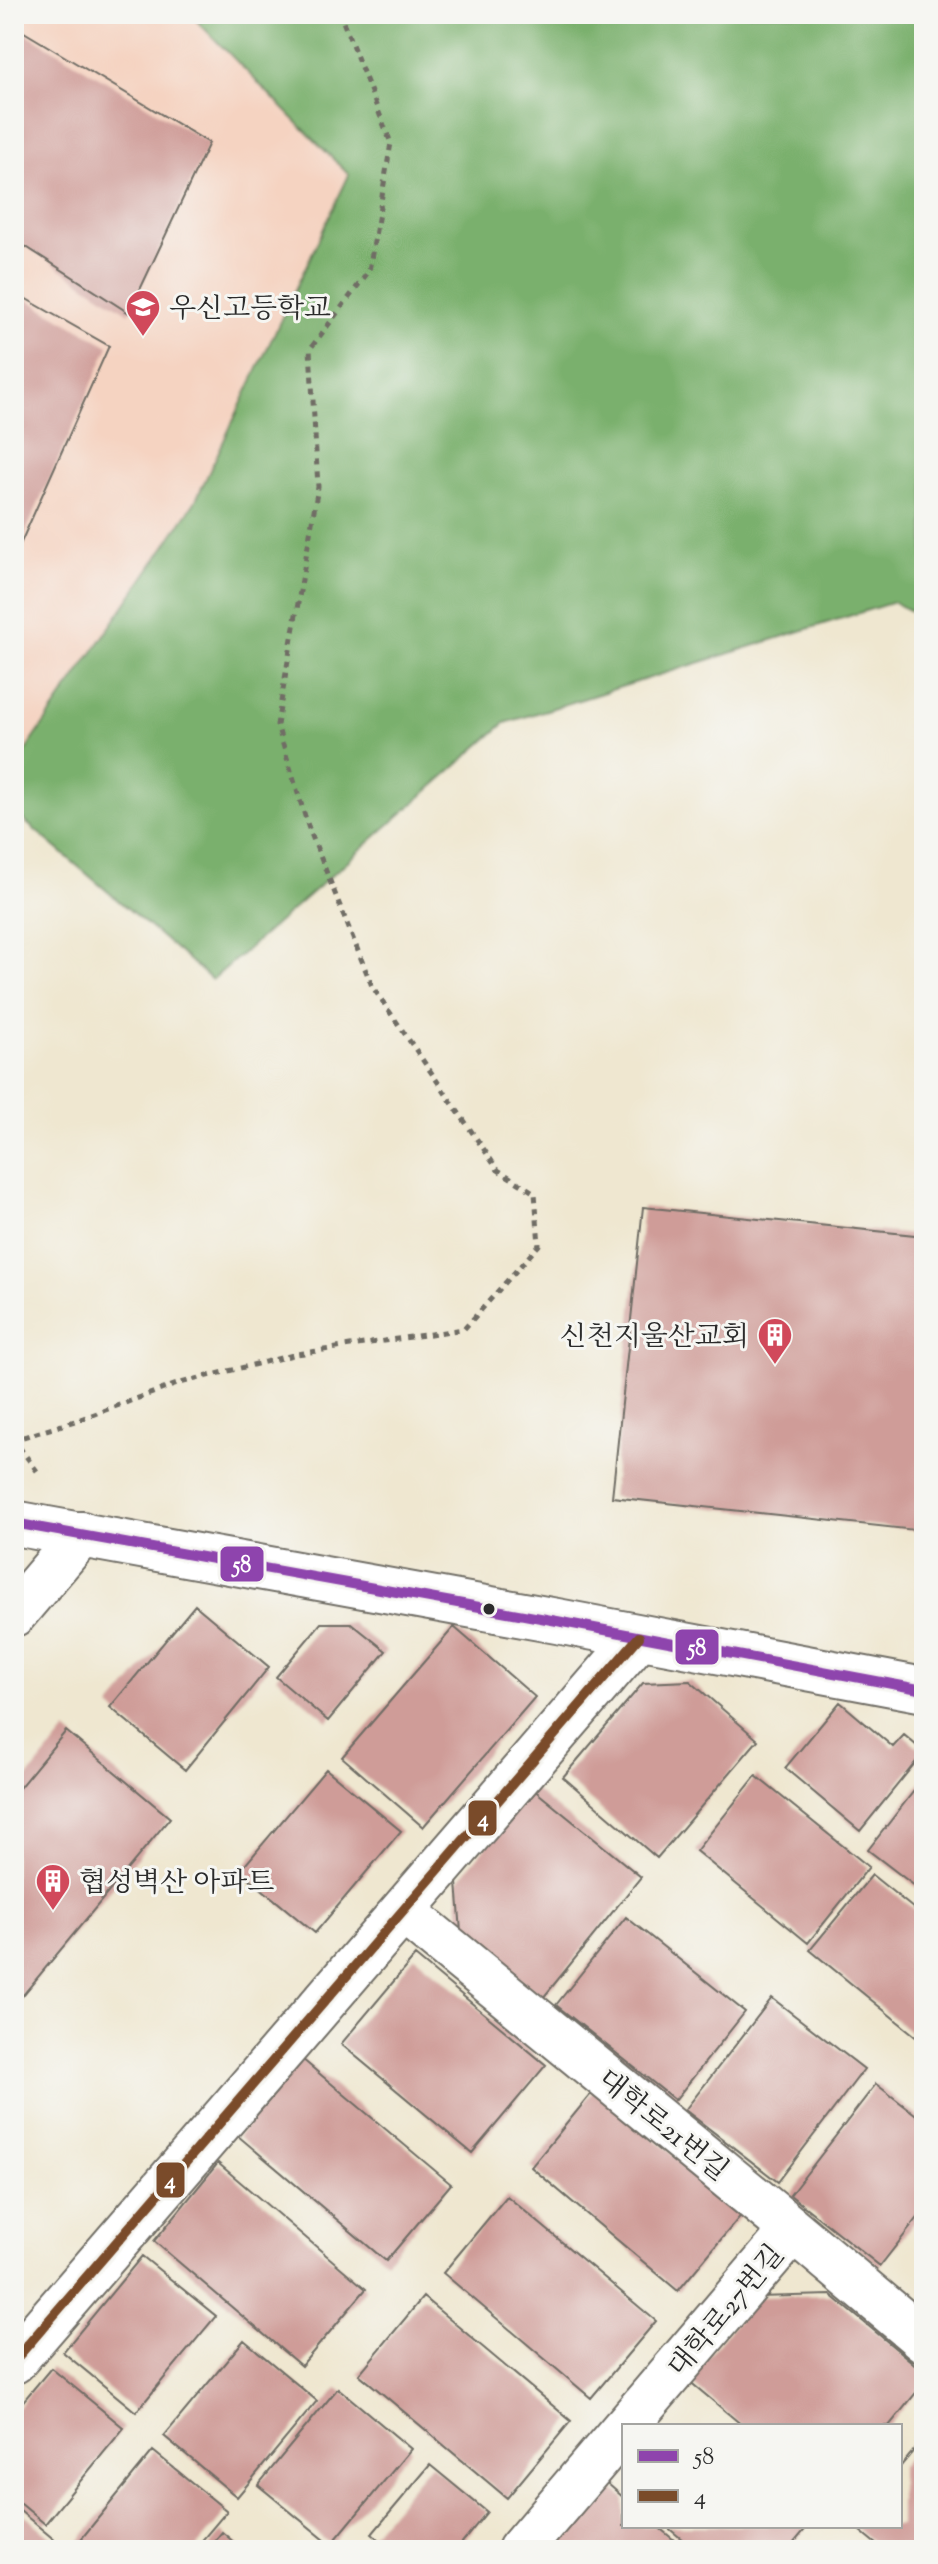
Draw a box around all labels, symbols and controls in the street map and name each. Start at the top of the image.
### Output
school or university icon: 우신고등학교 [124,288,162,338]
place label: 우신고등학교 [169,290,331,330]
building icon: 신천지울산교회 [756,1316,794,1366]
place label: 신천지울산교회 [560,1318,749,1358]
line badge: 58 [219,1545,265,1583]
text: 58 [231,1551,251,1583]
unlabelled marker [481,1601,497,1617]
line badge: 58 [674,1628,720,1666]
text: 58 [686,1634,706,1666]
line badge: 4 [467,1799,498,1837]
text: 4 [476,1805,489,1837]
building icon: 협성벽산 아파트 [34,1862,72,1912]
place label: 협성벽산 아파트 [79,1864,274,1904]
street label: 대학로21번길 [588,2061,736,2192]
line badge: 4 [155,2161,186,2199]
text: 4 [163,2167,176,2199]
street label: 대학로27번길 [660,2237,795,2387]
legend [622,2424,902,2528]
text: 58 [692,2441,714,2475]
text: 4 [694,2481,706,2515]

